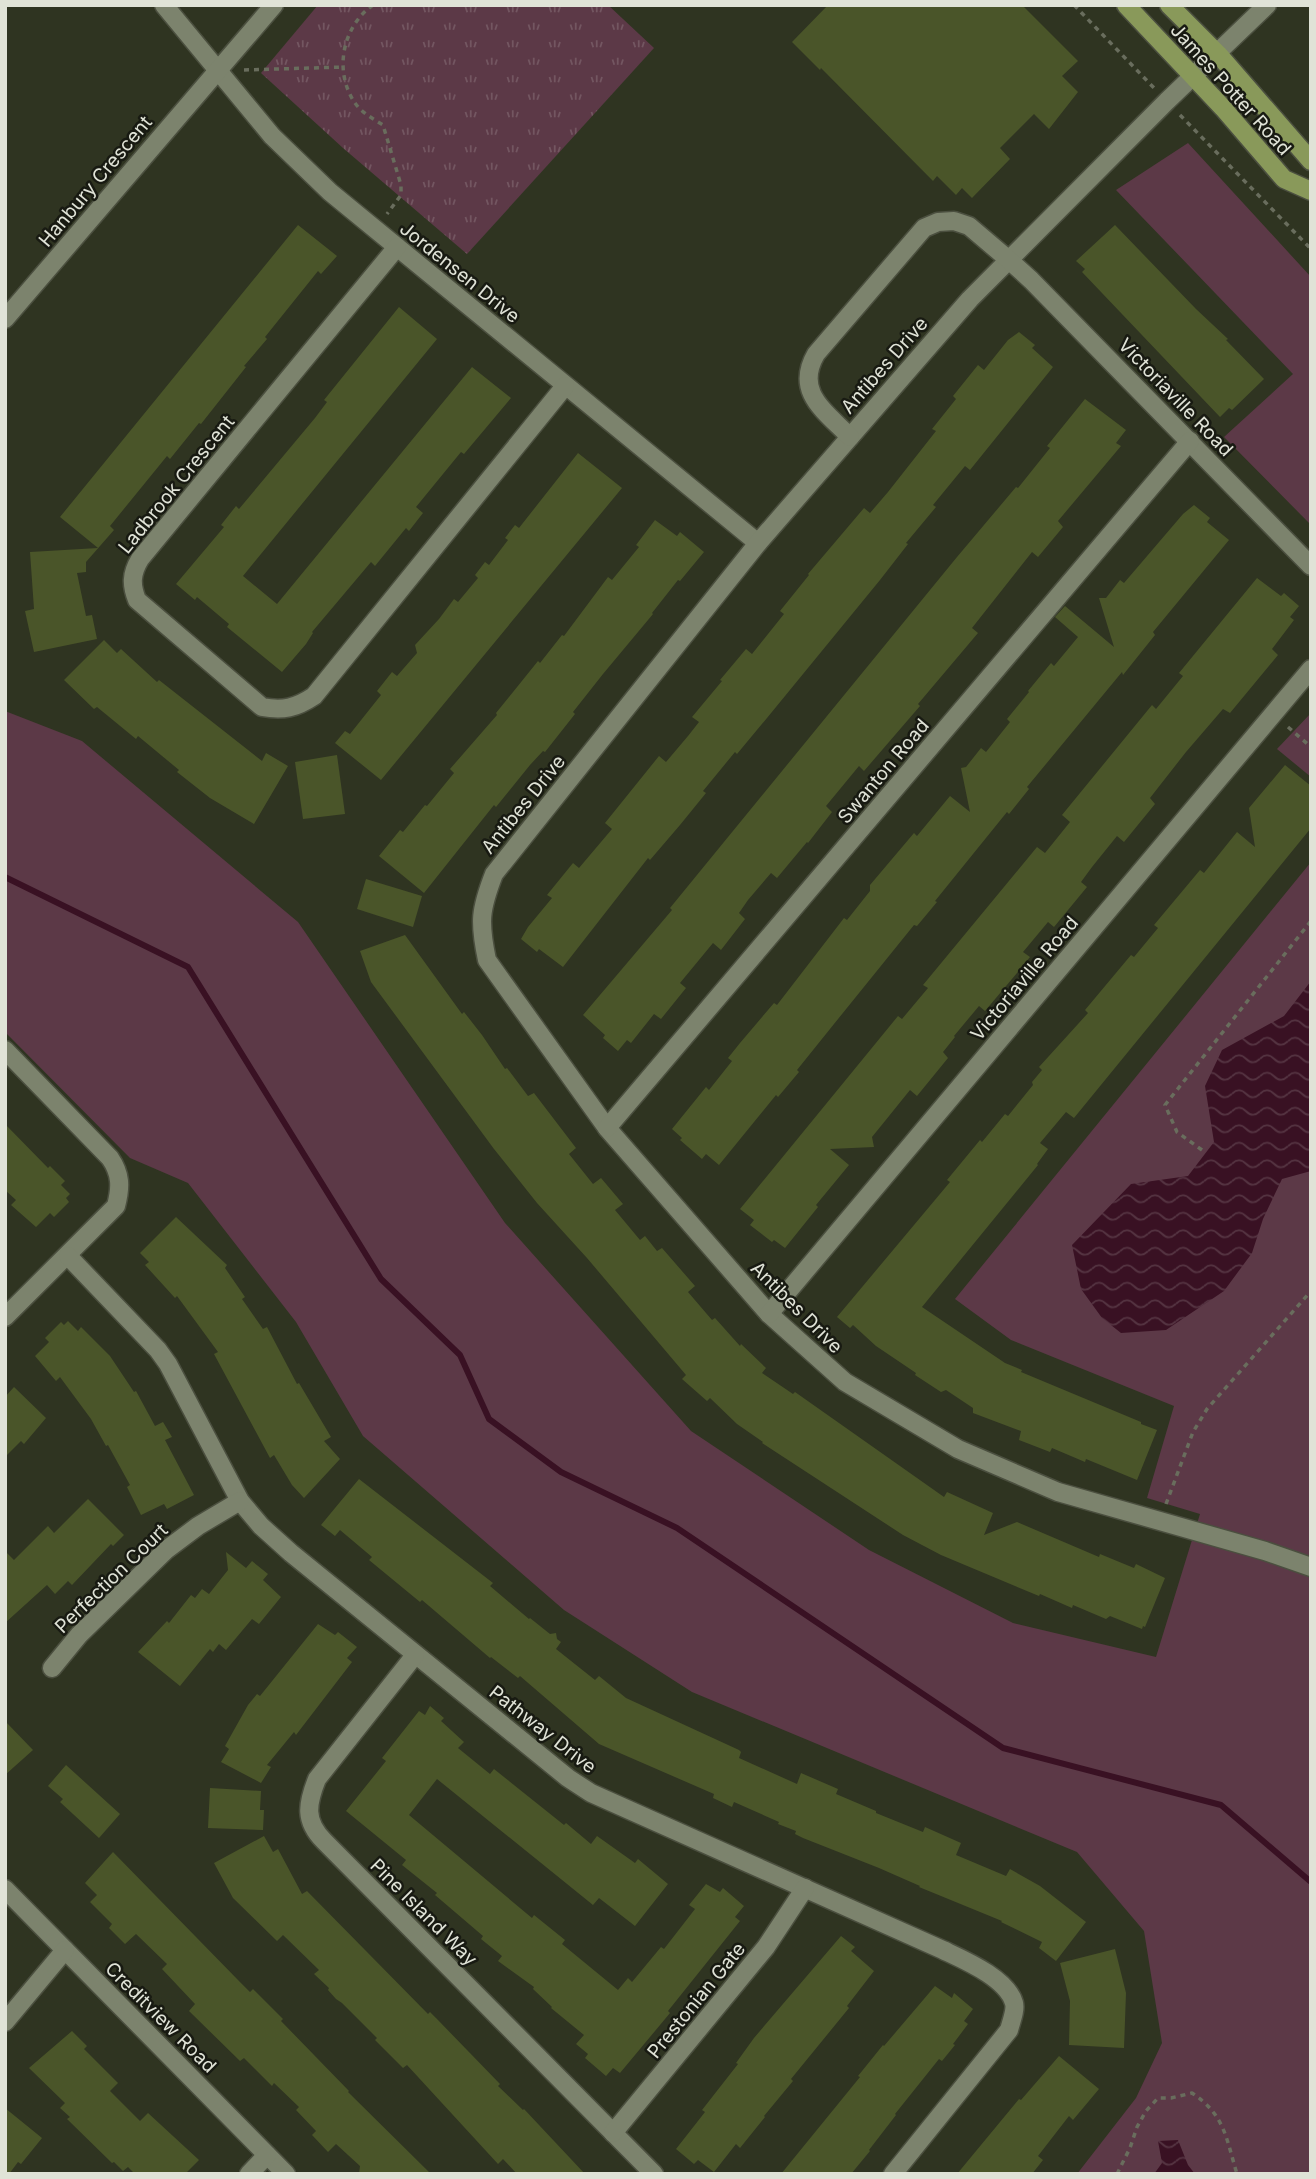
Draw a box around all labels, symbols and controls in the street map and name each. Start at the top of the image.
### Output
street label: James Potter Road [1165,19,1296,160]
street label: Hanbury Crescent [34,111,157,251]
street label: Jordensen Drive [395,217,524,328]
street label: Antibes Drive [836,312,933,418]
street label: Victoriaville Road [1113,334,1238,461]
street label: Ladbrook Crescent [114,411,239,558]
street label: Swanton Road [833,714,934,828]
street label: Antibes Drive [477,750,570,858]
street label: Victoriaville Road [966,911,1083,1045]
street label: Antibes Drive [746,1257,847,1358]
street label: Perfection Court [50,1519,173,1638]
street label: Pathway Drive [485,1681,601,1778]
street label: Pine Island Way [365,1854,482,1971]
street label: Prestonian Gate [643,1938,750,2063]
street label: Creditview Road [100,1957,221,2078]

